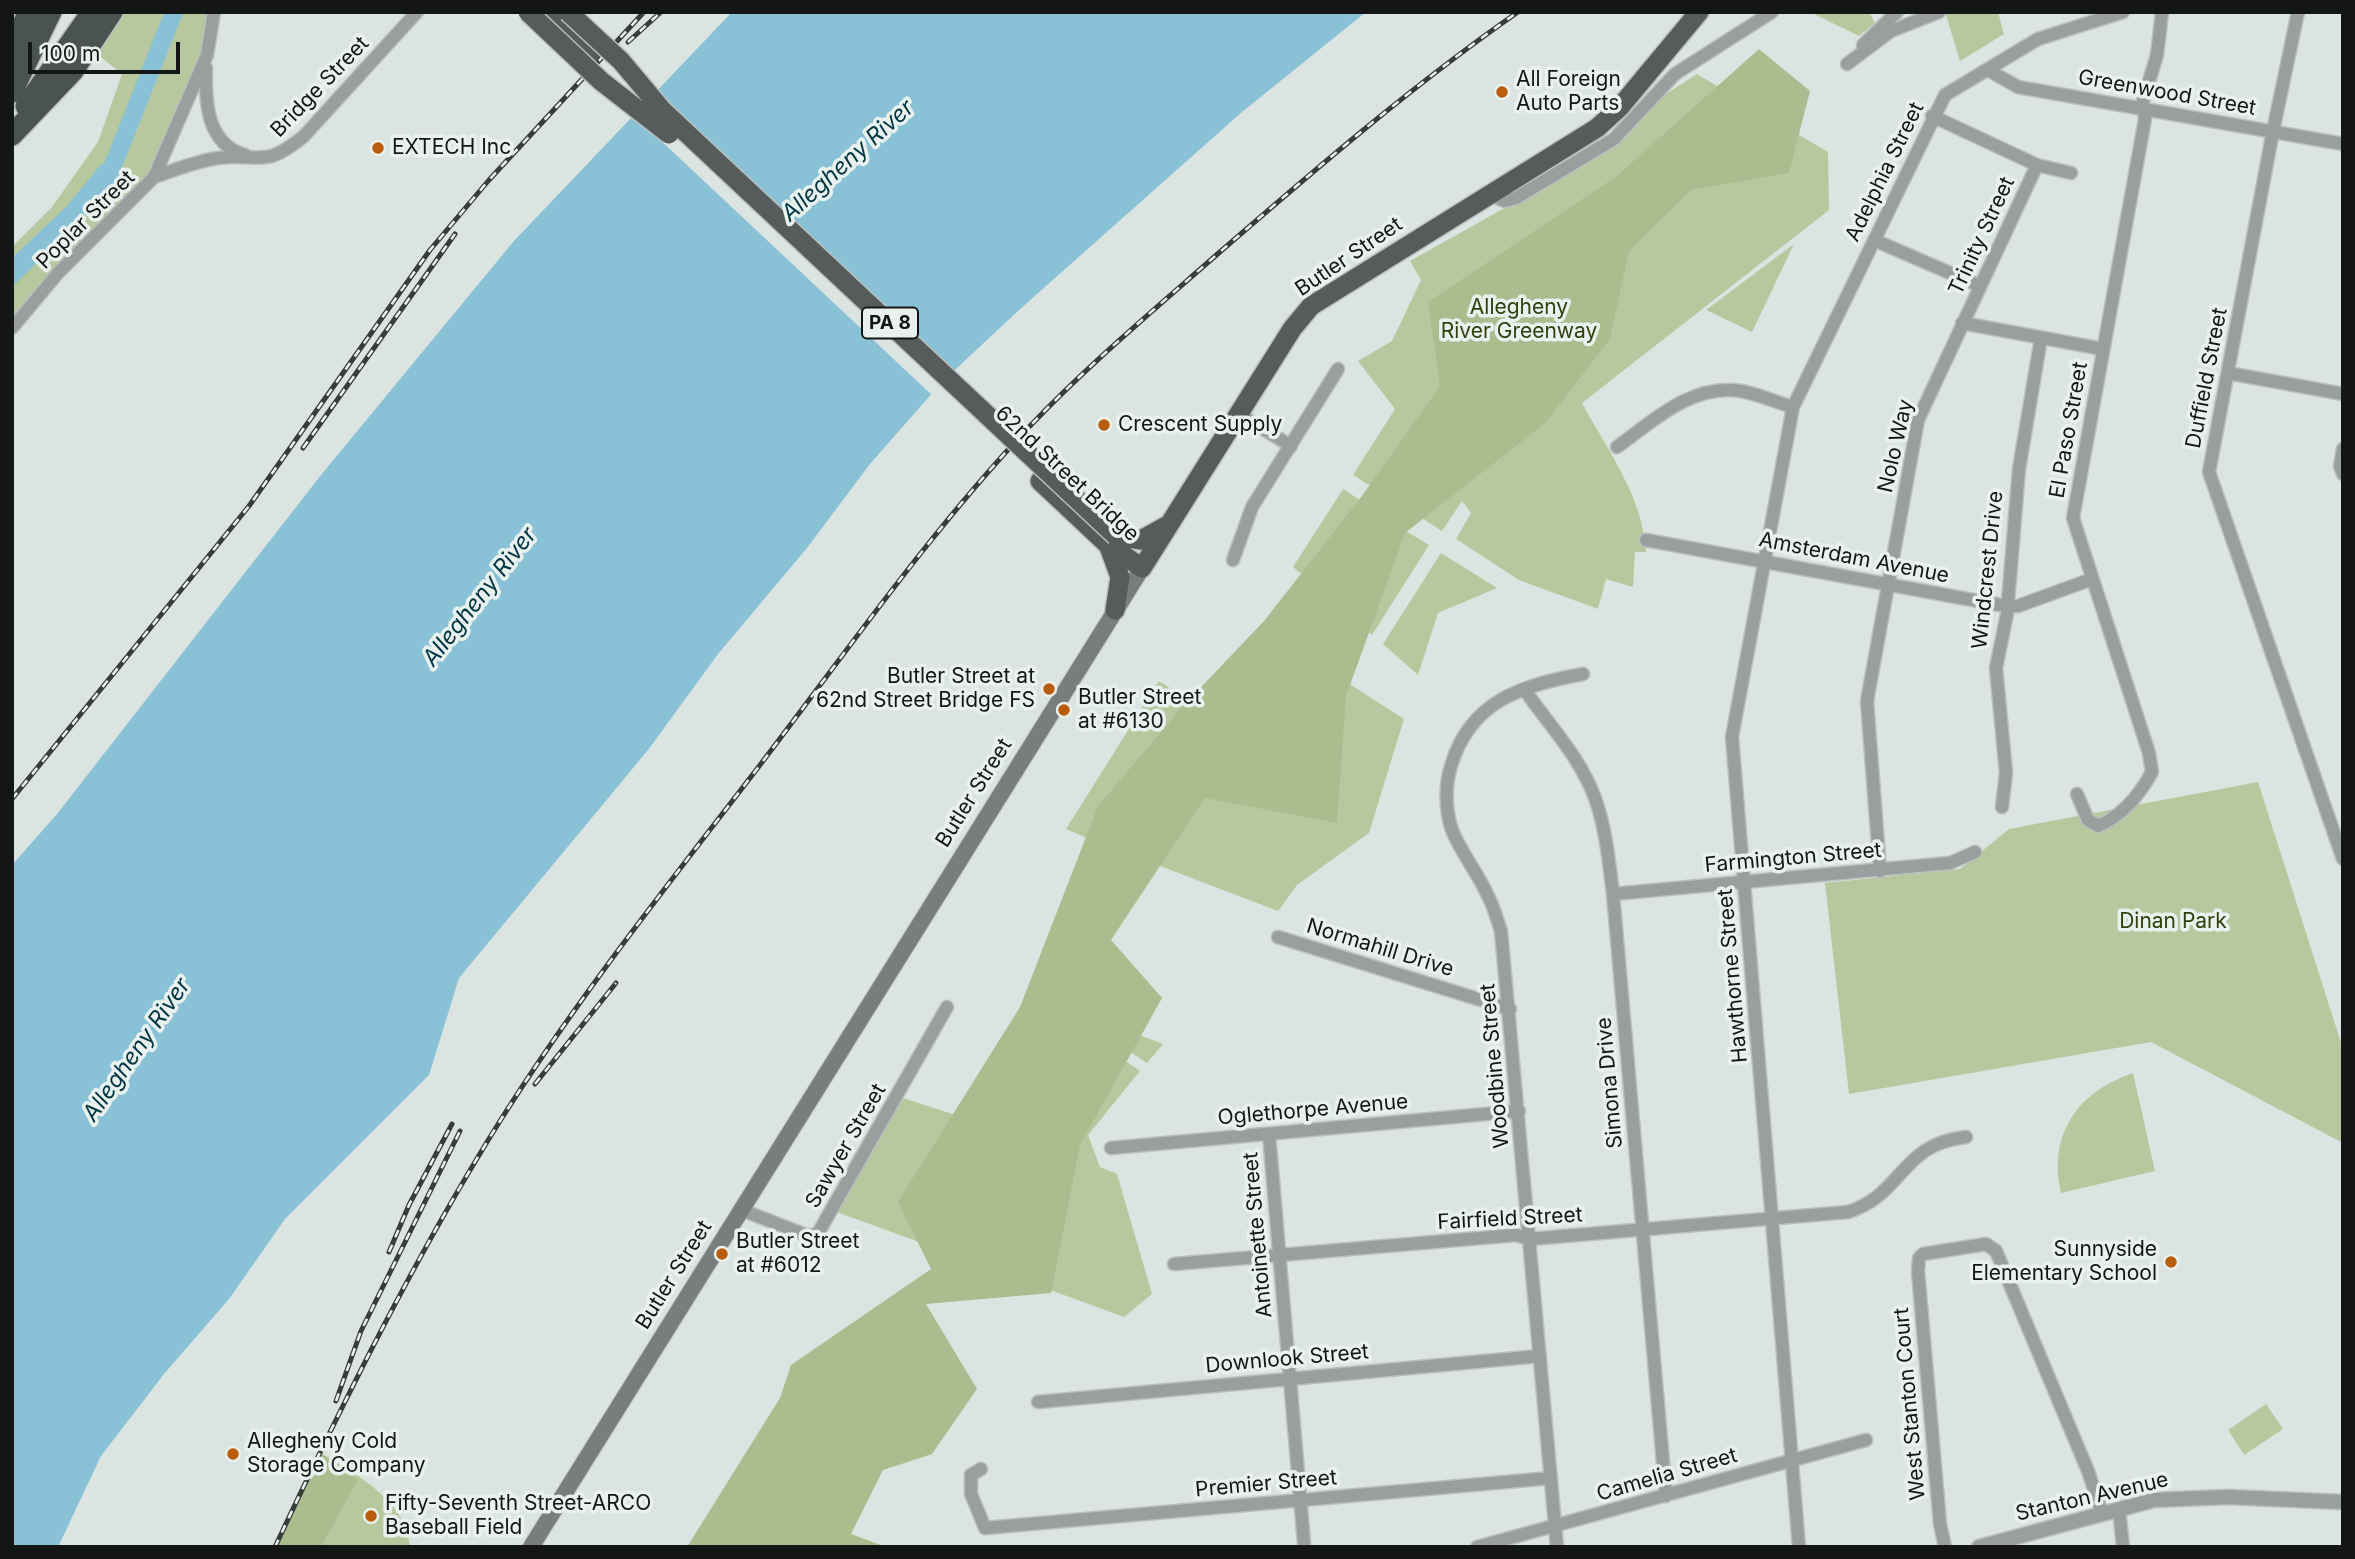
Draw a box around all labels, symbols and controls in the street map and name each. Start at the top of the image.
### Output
scale bar [32,28,184,72]
street label: Bridge Street [266,31,374,143]
text: 100 m [41,41,100,66]
street label: Greenwood Street [2076,65,2258,121]
place label: All Foreign Auto Parts [1516,67,1621,117]
marker: All Foreign Auto Parts [1494,84,1510,100]
water label: Allegheny River [776,94,920,228]
street label: Adelphia Street [1840,98,1930,246]
place label: EXTECH Inc [392,135,511,161]
marker: EXTECH Inc [370,140,386,156]
street label: Poplar Street [32,166,140,274]
street label: Trinity Street [1944,173,2020,299]
street label: Butler Street [1291,212,1407,302]
park label: Allegheny River Greenway [1441,295,1597,345]
street label: Duffield Street [2181,306,2233,450]
road number: PA 8 [862,308,918,338]
street label: El Paso Street [2045,360,2093,500]
street label: Nolo Way [1873,397,1919,495]
street label: 62nd Street Bridge [990,401,1144,547]
place label: Crescent Supply [1118,412,1282,438]
marker: Crescent Supply [1096,417,1112,433]
street label: Windcrest Drive [1967,490,2009,650]
water label: Allegheny River [417,522,543,672]
street label: Amsterdam Avenue [1757,527,1951,589]
place label: Butler Street at 62nd Street Bridge FS [816,664,1035,714]
marker: Butler Street at 62nd Street Bridge FS [1041,681,1057,697]
place label: Butler Street at #6130 [1078,685,1201,735]
marker: Butler Street at #6130 [1056,702,1072,718]
street label: Butler Street [931,734,1017,852]
street label: Farmington Street [1703,838,1883,878]
street label: Hawthorne Street [1713,888,1753,1064]
park label: Dinan Park [2119,909,2227,935]
street label: Normahill Drive [1303,914,1457,982]
water label: Allegheny River [77,973,197,1127]
street label: Woodbine Street [1475,983,1515,1149]
street label: Simona Drive [1592,1016,1628,1150]
street label: Sawyer Street [800,1079,892,1213]
street label: Oglethorpe Avenue [1217,1089,1409,1131]
street label: Antoinette Street [1238,1151,1278,1319]
street label: Fairfield Street [1437,1203,1583,1235]
street label: Butler Street [631,1216,717,1334]
place label: Butler Street at #6012 [736,1229,859,1279]
place label: Sunnyside Elementary School [1971,1237,2157,1287]
marker: Butler Street at #6012 [714,1246,730,1262]
marker: Sunnyside Elementary School [2163,1254,2179,1270]
street label: West Stanton Court [1889,1307,1931,1501]
street label: Downlook Street [1204,1339,1370,1379]
place label: Allegheny Cold Storage Company [247,1429,426,1479]
street label: Camelia Street [1594,1443,1740,1507]
marker: Allegheny Cold Storage Company [225,1446,241,1462]
street label: Premier Street [1194,1465,1338,1503]
street label: Stanton Avenue [2013,1467,2171,1527]
place label: Fifty-Seventh Street-ARCO Baseball Field [385,1491,651,1541]
marker: Fifty-Seventh Street-ARCO Baseball Field [363,1508,379,1524]

